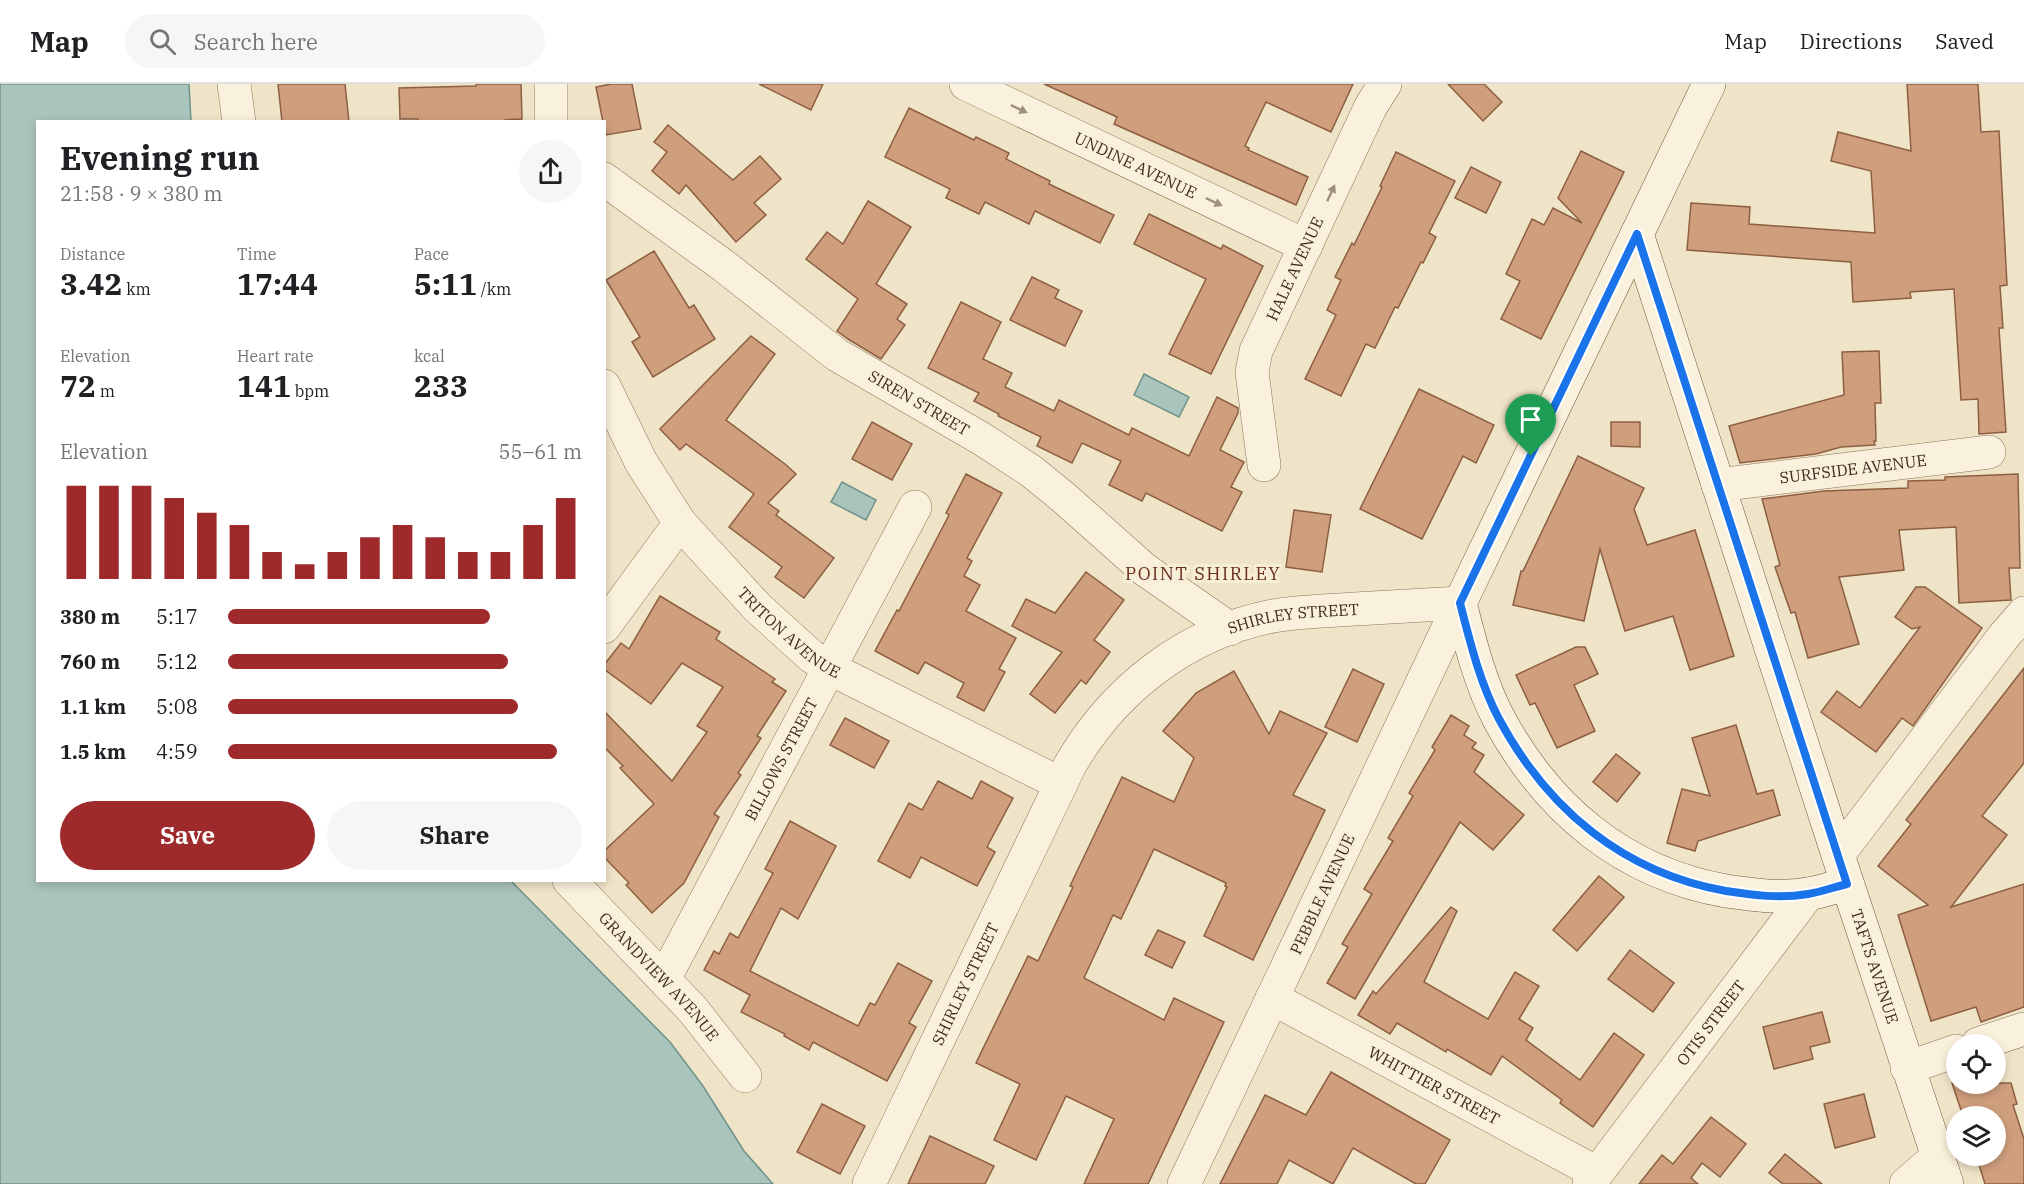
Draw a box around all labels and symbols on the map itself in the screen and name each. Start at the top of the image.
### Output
one-way arrow [1010,105,1027,114]
street label: UNDINE AVENUE [1071,127,1200,203]
one-way arrow [1326,184,1335,201]
one-way arrow [1205,197,1222,206]
street label: HALE AVENUE [1262,214,1328,324]
street label: SIREN STREET [865,365,973,440]
pin [1505,394,1556,456]
street label: SURFSIDE AVENUE [1778,450,1928,487]
district label: POINT SHIRLEY [1125,562,1281,585]
street label: TRITON AVENUE [733,583,844,682]
street label: SHIRLEY STREET [1225,599,1360,638]
street label: BILLOWS STREET [740,694,822,824]
street label: PEBBLE AVENUE [1285,831,1359,957]
street label: TAFTS AVENUE [1847,906,1903,1026]
street label: GRANDVIEW AVENUE [595,908,723,1045]
street label: SHIRLEY STREET [927,920,1003,1048]
street label: OTIS STREET [1672,976,1749,1069]
street label: WHITTIER STREET [1365,1042,1503,1129]

